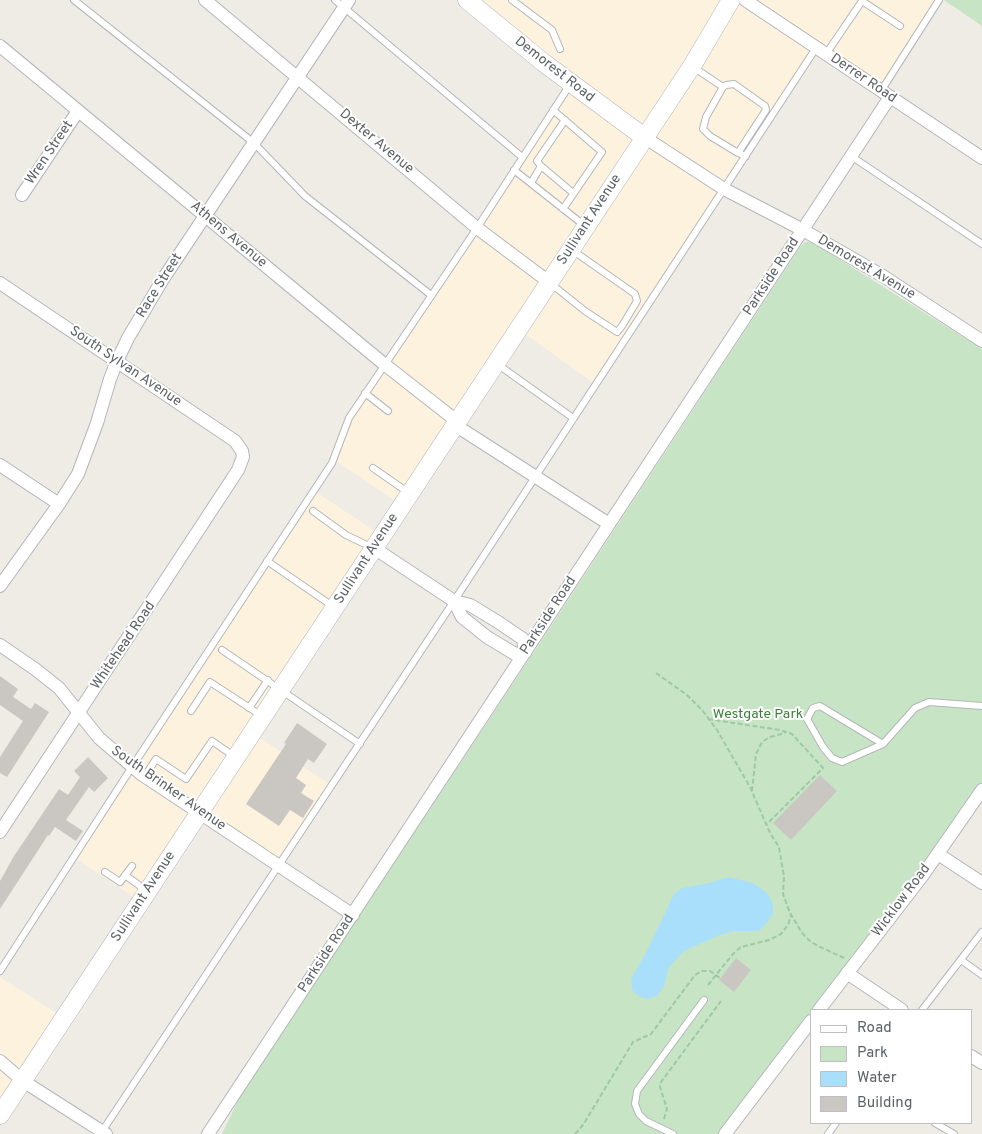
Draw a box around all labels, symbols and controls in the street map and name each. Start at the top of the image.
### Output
street label: Demorest Road [511,34,597,106]
street label: Derrer Road [827,51,899,107]
street label: Dexter Avenue [335,106,417,178]
street label: Wren Street [22,118,78,188]
street label: Sullivant Avenue [554,172,626,268]
street label: Athens Avenue [186,198,270,272]
street label: Demorest Avenue [814,232,918,304]
street label: Parkside Road [740,235,804,319]
street label: Race Street [133,251,187,321]
street label: South Sylvan Avenue [66,323,184,411]
street label: Sullivant Avenue [331,511,403,607]
street label: Parkside Road [517,574,581,658]
street label: Whitehead Road [88,599,160,693]
park label: Westgate Park [713,707,803,723]
street label: South Brinker Avenue [107,743,229,835]
street label: Sullivant Avenue [108,849,180,945]
street label: Wicklow Road [869,861,935,941]
street label: Parkside Road [295,912,359,996]
legend [810,1009,972,1124]
text: Road [857,1019,892,1038]
text: Park [857,1044,888,1063]
text: Water [857,1069,896,1088]
text: Building [857,1094,912,1113]

